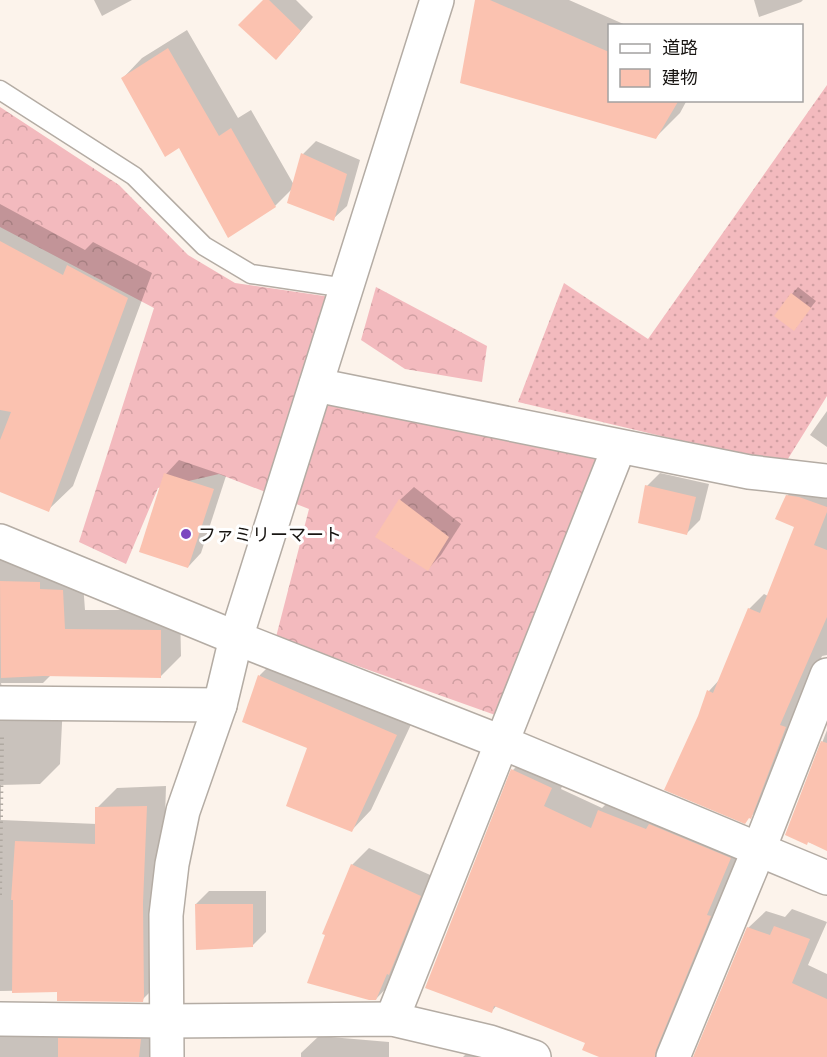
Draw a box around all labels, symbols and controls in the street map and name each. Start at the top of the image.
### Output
legend [608,24,803,102]
text: 道路 [662,36,698,58]
text: 建物 [662,66,698,88]
place label: ファミリーマート [198,523,342,545]
marker: ファミリーマート [179,527,193,541]

